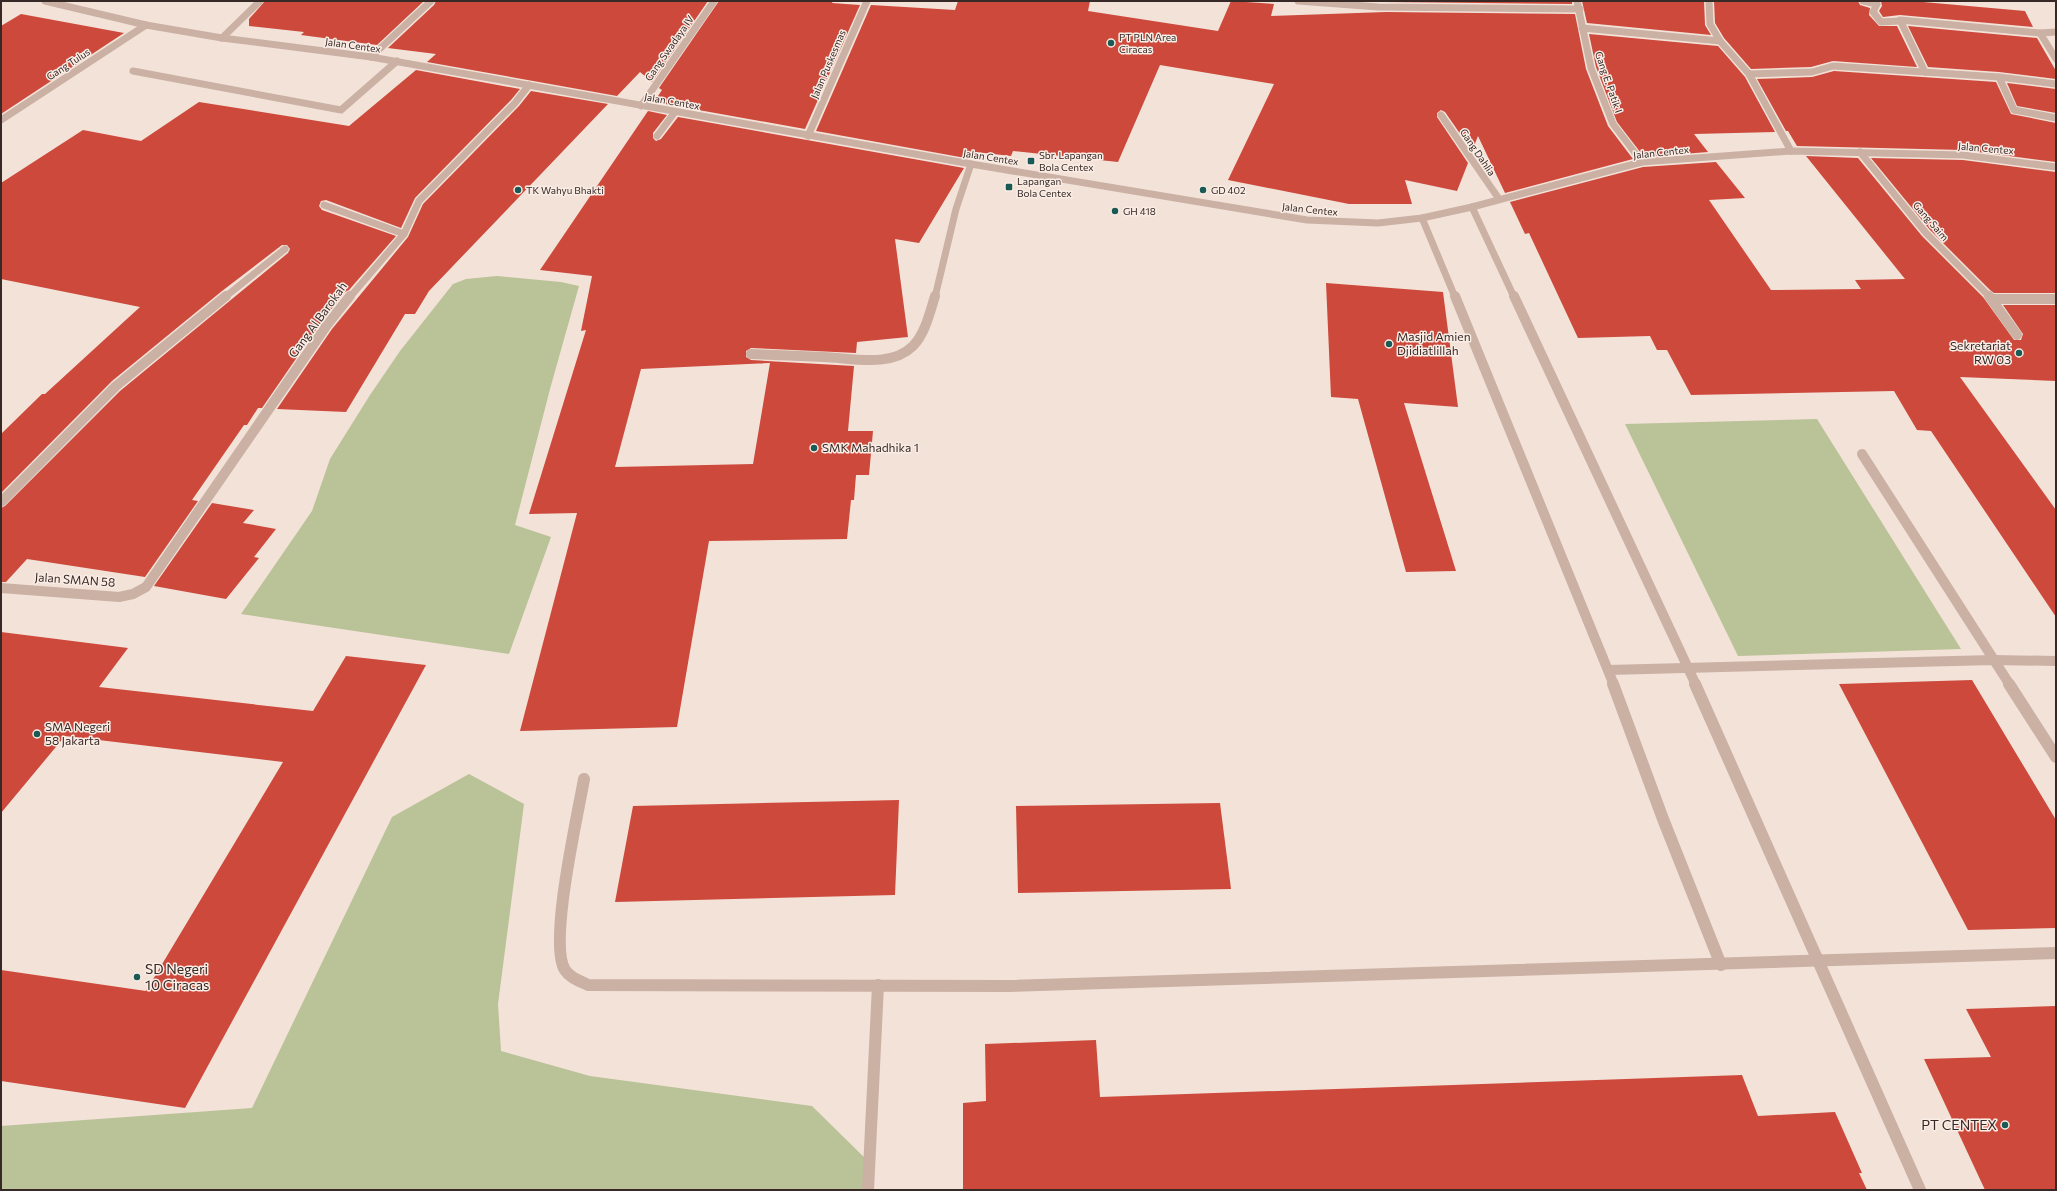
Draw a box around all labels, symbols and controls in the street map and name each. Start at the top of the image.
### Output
street label: Gang Swadaya IV [642,13,696,83]
street label: Jalan Puskesmas [808,27,848,100]
place label: PT PLN Area Ciracas [1119,31,1176,55]
street label: Jalan Centex [324,35,382,55]
marker: PT PLN Area Ciracas [1106,38,1116,48]
street label: Gang Tulus [44,45,92,83]
street label: Gang E. Patik I [1593,50,1625,114]
street label: Jalan Centex [643,90,701,112]
street label: Gang Dahlia [1458,126,1498,178]
street label: Jalan Centex [1958,140,2015,156]
street label: Jalan Centex [1633,143,1690,161]
street label: Jalan Centex [962,147,1020,167]
place label: Sbr. Lapangan Bola Centex [1039,149,1103,173]
marker: Sbr. Lapangan Bola Centex [1026,156,1036,166]
place label: Lapangan Bola Centex [1017,175,1072,199]
marker: Lapangan Bola Centex [1004,182,1014,192]
place label: TK Wahyu Bhakti [526,184,604,196]
place label: GD 402 [1211,184,1246,196]
marker: TK Wahyu Bhakti [513,185,523,195]
marker: GD 402 [1198,185,1208,195]
street label: Gang Saim [1911,199,1951,243]
street label: Jalan Centex [1282,200,1339,218]
place label: GH 418 [1123,205,1156,217]
marker: GH 418 [1110,206,1120,216]
street label: Gang Al Barokah [285,279,349,360]
place label: Masjid Amien Djidiatlillah [1397,329,1471,357]
place label: Sekretariat RW 03 [1950,338,2011,366]
marker: Masjid Amien Djidiatlillah [1384,339,1394,349]
marker: Sekretariat RW 03 [2014,348,2024,358]
place label: SMK Mahadhika 1 [822,440,919,454]
marker: SMK Mahadhika 1 [809,443,819,453]
street label: Jalan SMAN 58 [34,569,116,590]
place label: SMA Negeri 58 Jakarta [45,719,110,748]
marker: SMA Negeri 58 Jakarta [32,729,42,739]
place label: SD Negeri 10 Ciracas [145,960,209,993]
marker: SD Negeri 10 Ciracas [132,972,142,982]
place label: PT CENTEX [1921,1116,1997,1133]
marker: PT CENTEX [2000,1120,2010,1130]

